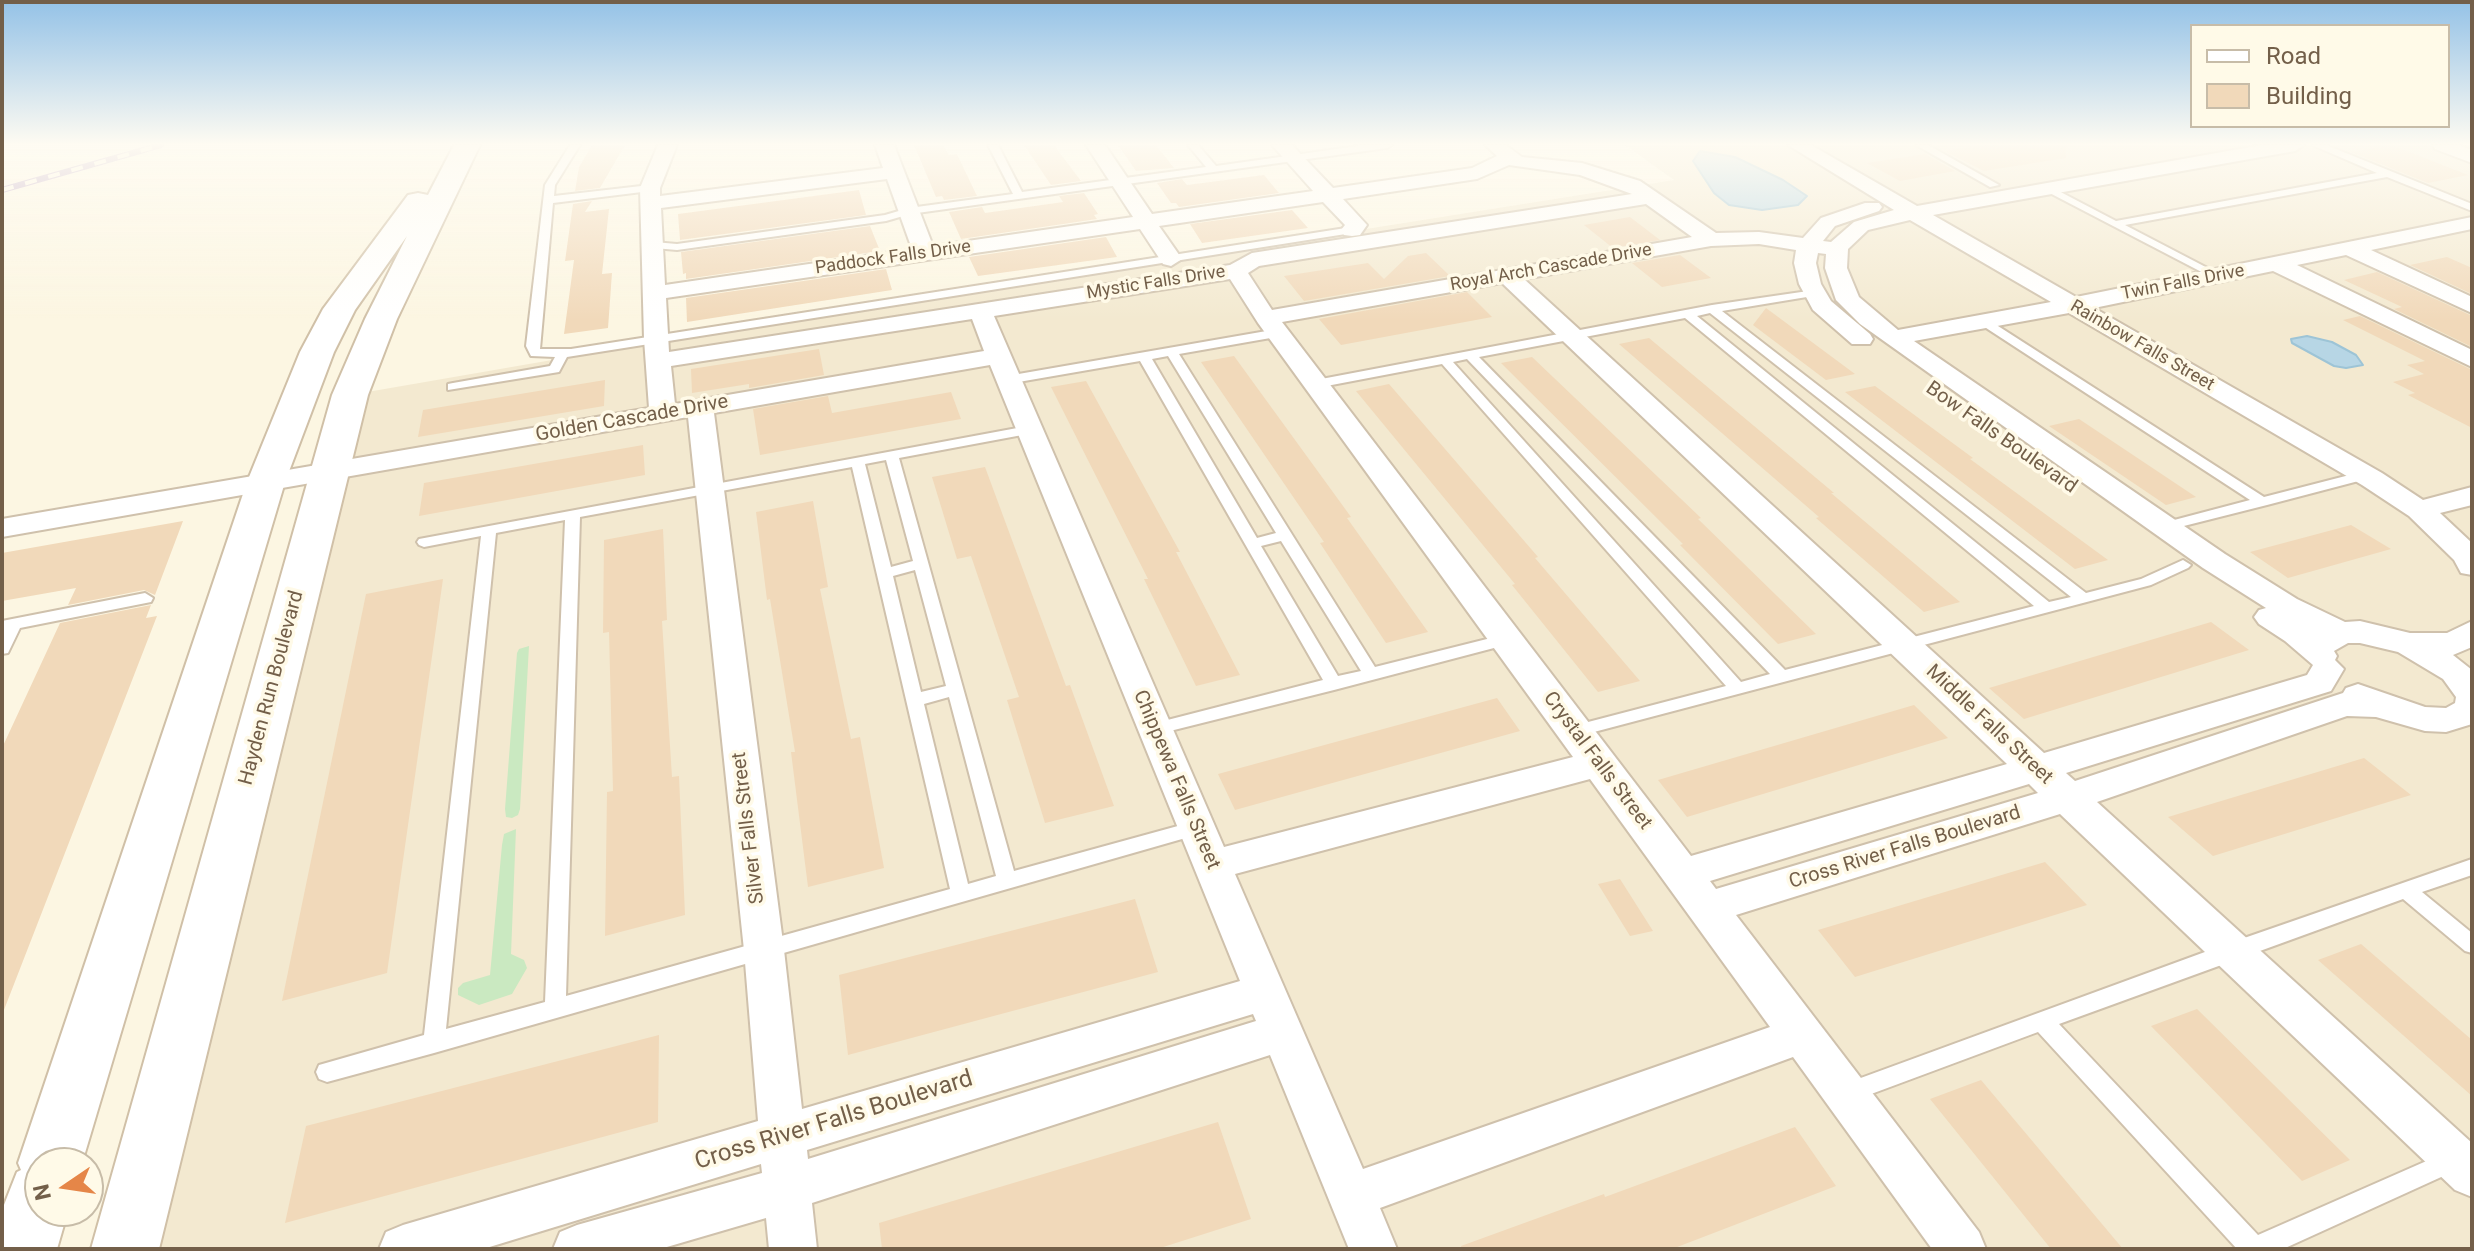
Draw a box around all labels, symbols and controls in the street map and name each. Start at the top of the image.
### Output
legend [2190,24,2450,128]
text: Road [2266,42,2321,70]
text: Building [2266,82,2352,110]
street label: Paddock Falls Drive [814,236,972,280]
street label: Royal Arch Cascade Drive [1449,240,1653,296]
street label: Twin Falls Drive [2120,260,2246,306]
street label: Mystic Falls Drive [1085,261,1227,305]
street label: Rainbow Falls Street [2066,296,2218,396]
street label: Bow Falls Boulevard [1921,377,2081,499]
street label: Golden Cascade Drive [534,390,730,448]
street label: Hayden Run Boulevard [235,588,309,788]
street label: Middle Falls Street [1921,660,2057,790]
street label: Chippewa Falls Street [1127,687,1225,873]
street label: Crystal Falls Street [1537,687,1657,835]
street label: Silver Falls Street [728,751,770,905]
street label: Cross River Falls Boulevard [1786,801,2024,895]
street label: Cross River Falls Boulevard [692,1065,976,1177]
north arrow [24,1147,104,1227]
text: N [28,1182,56,1202]

